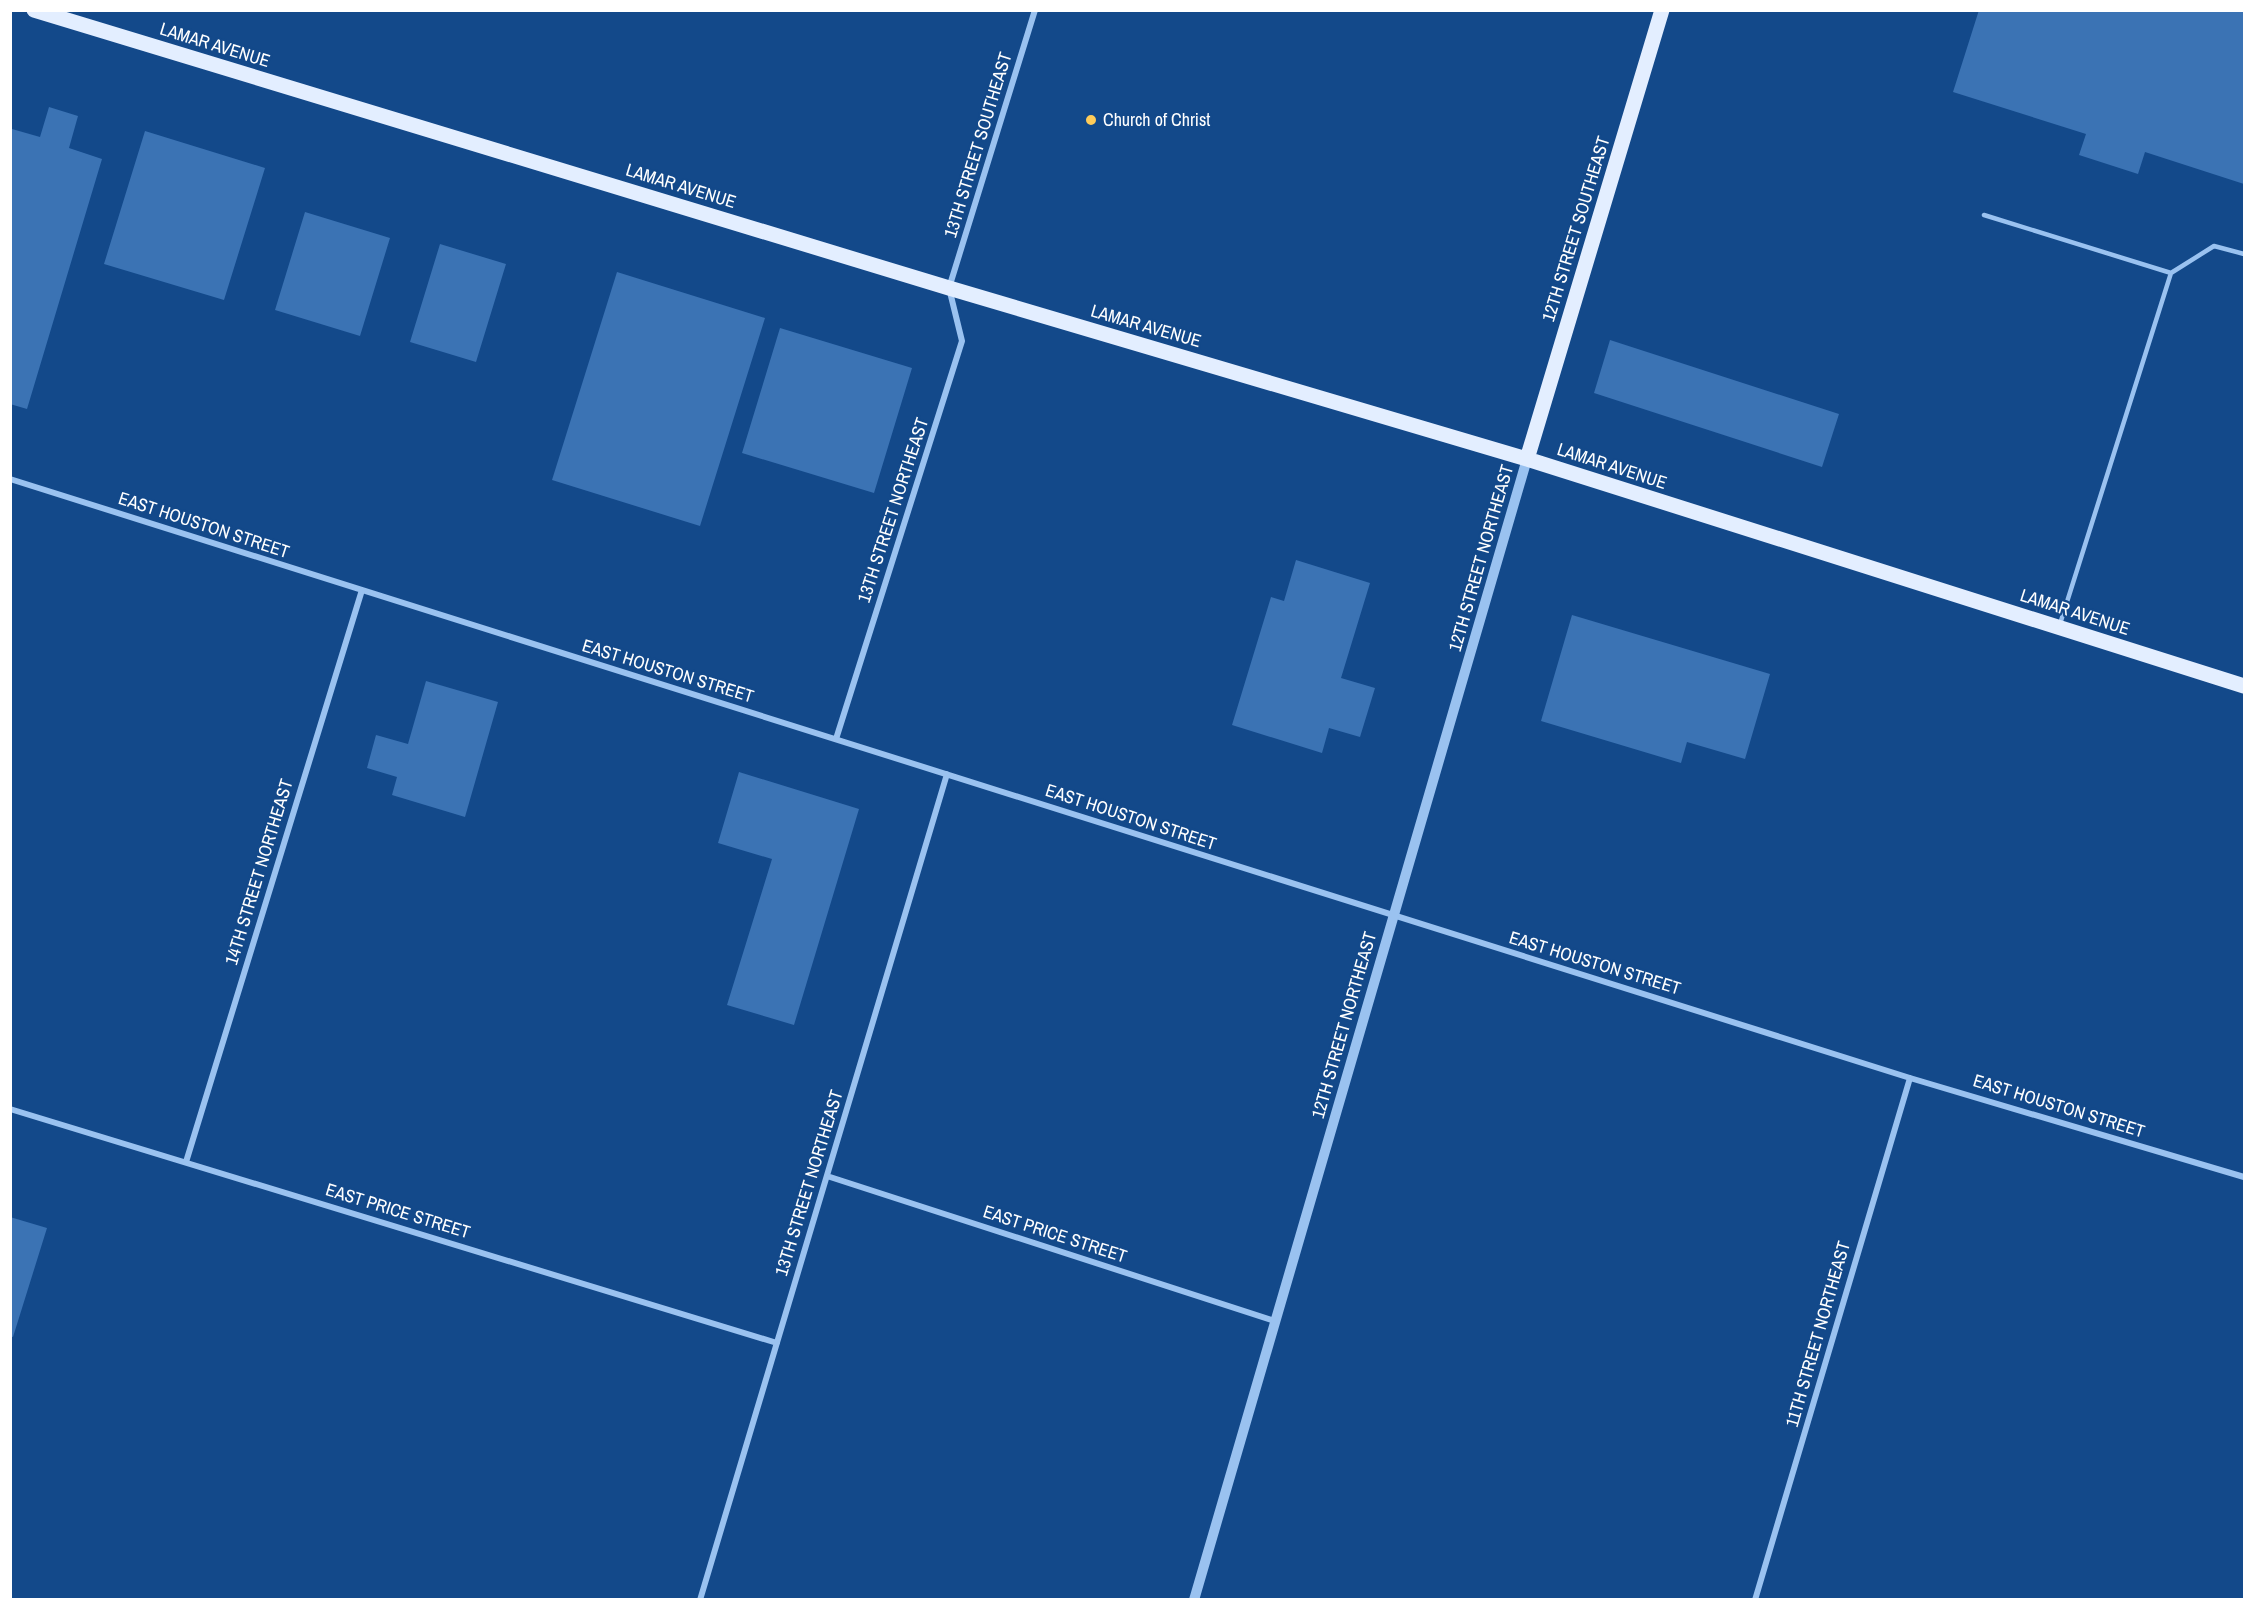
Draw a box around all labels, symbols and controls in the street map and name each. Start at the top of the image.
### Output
street label: LAMAR AVENUE [157,16,273,73]
street label: 13TH STREET SOUTHEAST [937,49,1018,241]
place label: Church of Christ [1103,107,1210,132]
marker: Church of Christ [1084,113,1098,127]
street label: 12TH STREET SOUTHEAST [1535,133,1616,325]
street label: LAMAR AVENUE [623,157,739,214]
street label: LAMAR AVENUE [1088,298,1204,353]
street label: 13TH STREET NORTHEAST [851,414,934,606]
street label: LAMAR AVENUE [1554,436,1670,495]
street label: 12TH STREET NORTHEAST [1442,462,1519,654]
street label: EAST HOUSTON STREET [116,485,293,564]
street label: LAMAR AVENUE [2017,582,2133,641]
street label: EAST HOUSTON STREET [579,633,757,709]
street label: 14TH STREET NORTHEAST [218,776,299,968]
street label: EAST HOUSTON STREET [1043,777,1220,856]
street label: EAST HOUSTON STREET [1506,925,1684,1001]
street label: 12TH STREET NORTHEAST [1305,929,1382,1121]
street label: EAST HOUSTON STREET [1970,1068,2148,1144]
street label: 13TH STREET NORTHEAST [768,1087,849,1279]
street label: EAST PRICE STREET [323,1177,473,1244]
street label: EAST PRICE STREET [980,1198,1130,1269]
street label: 11TH STREET NORTHEAST [1779,1238,1856,1430]

